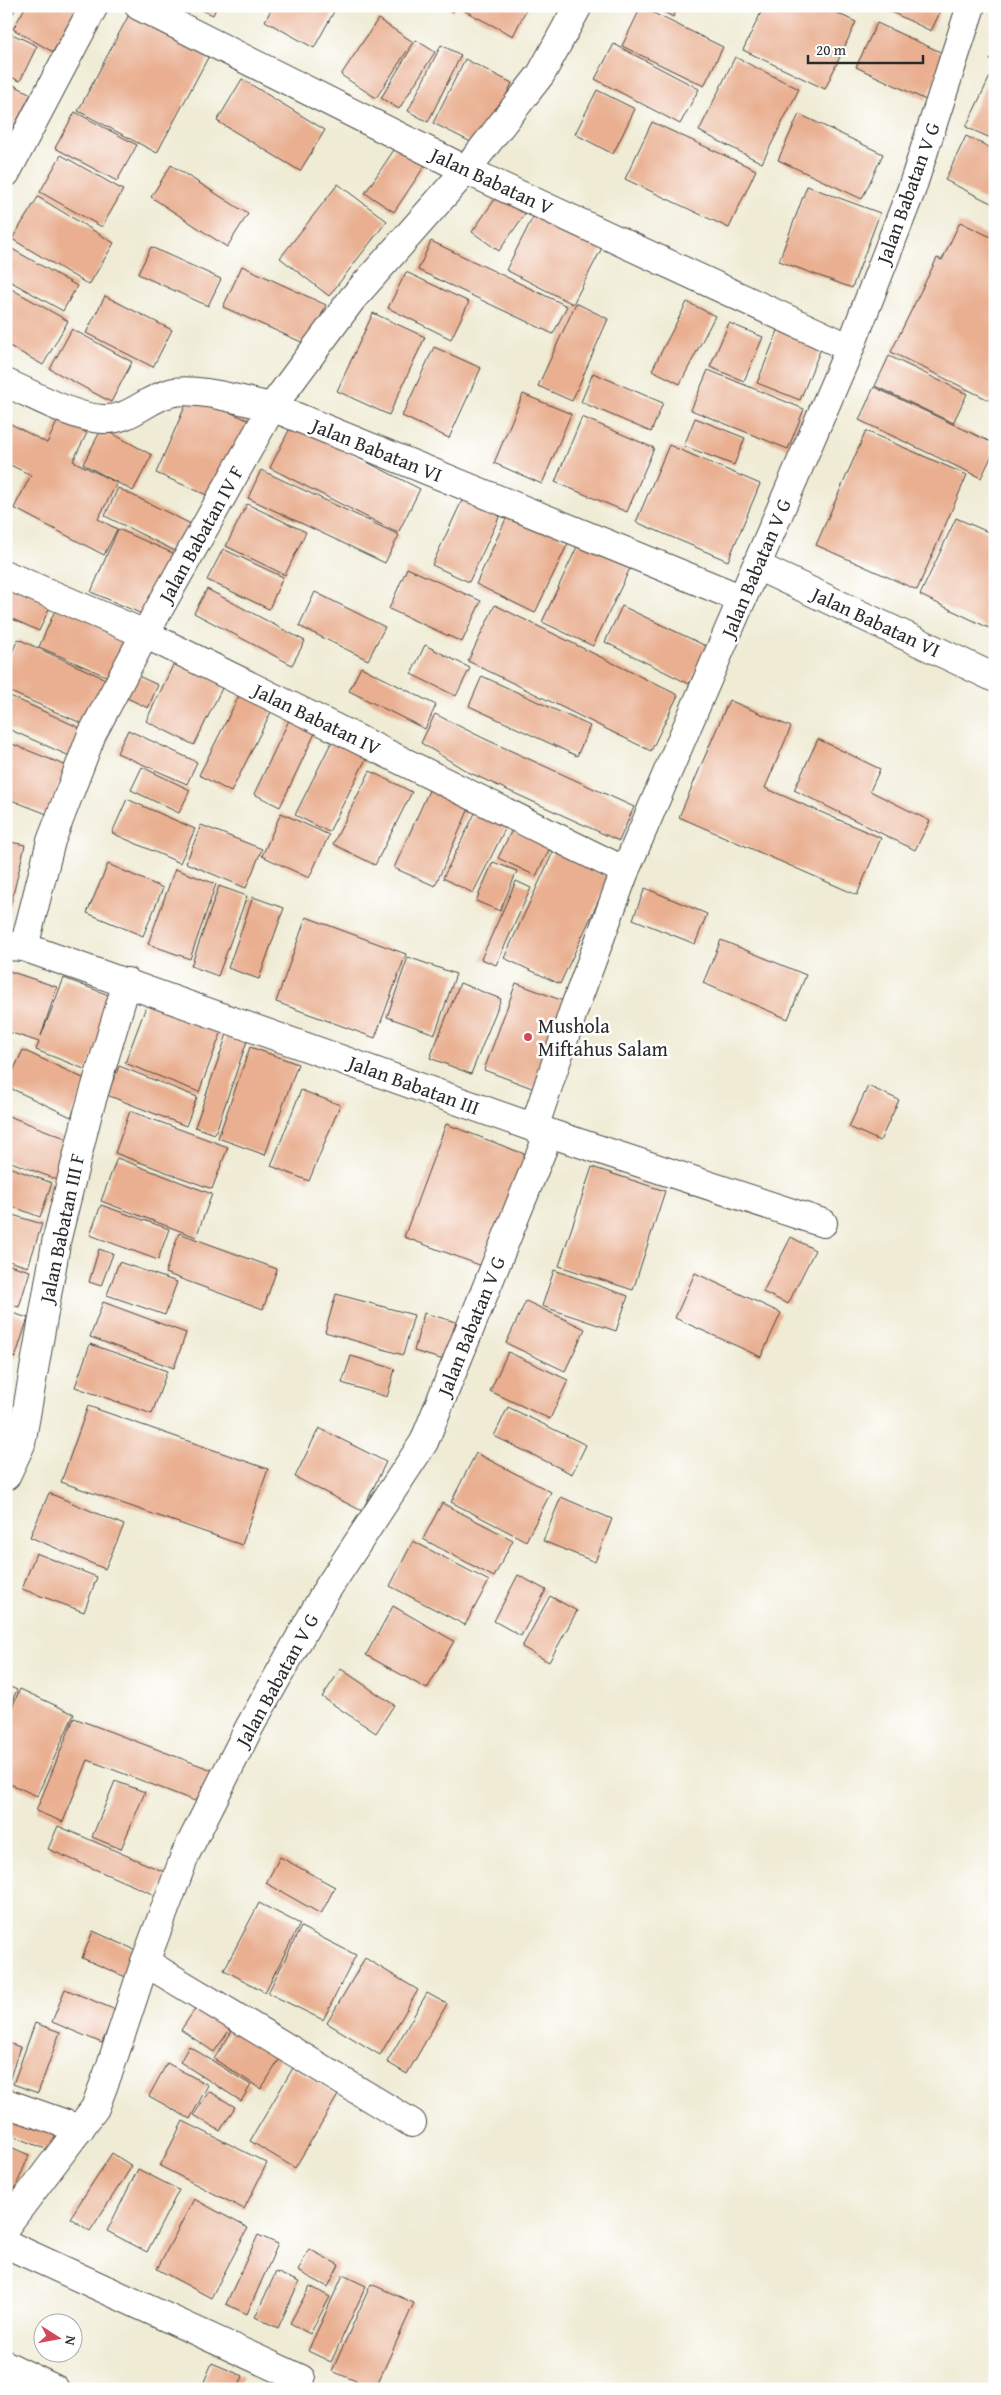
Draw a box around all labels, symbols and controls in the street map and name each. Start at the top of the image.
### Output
scale bar [808,32,924,64]
text: 20 m [816,39,847,60]
street label: Jalan Babatan V G [867,118,947,270]
street label: Jalan Babatan V [423,138,558,222]
street label: Jalan Babatan VI [305,409,447,489]
street label: Jalan Babatan IV F [149,460,250,610]
street label: Jalan Babatan V G [712,494,798,645]
street label: Jalan Babatan VI [805,578,945,664]
street label: Jalan Babatan IV [246,674,386,762]
place label: Mushola Miftahus Salam [538,1011,669,1063]
marker: Mushola Miftahus Salam [522,1031,534,1043]
street label: Jalan Babatan III [342,1046,484,1122]
street label: Jalan Babatan III F [31,1151,91,1308]
street label: Jalan Babatan V G [428,1251,512,1403]
street label: Jalan Babatan V G [226,1608,325,1754]
north arrow [32,2312,82,2362]
text: N [60,2334,81,2348]

